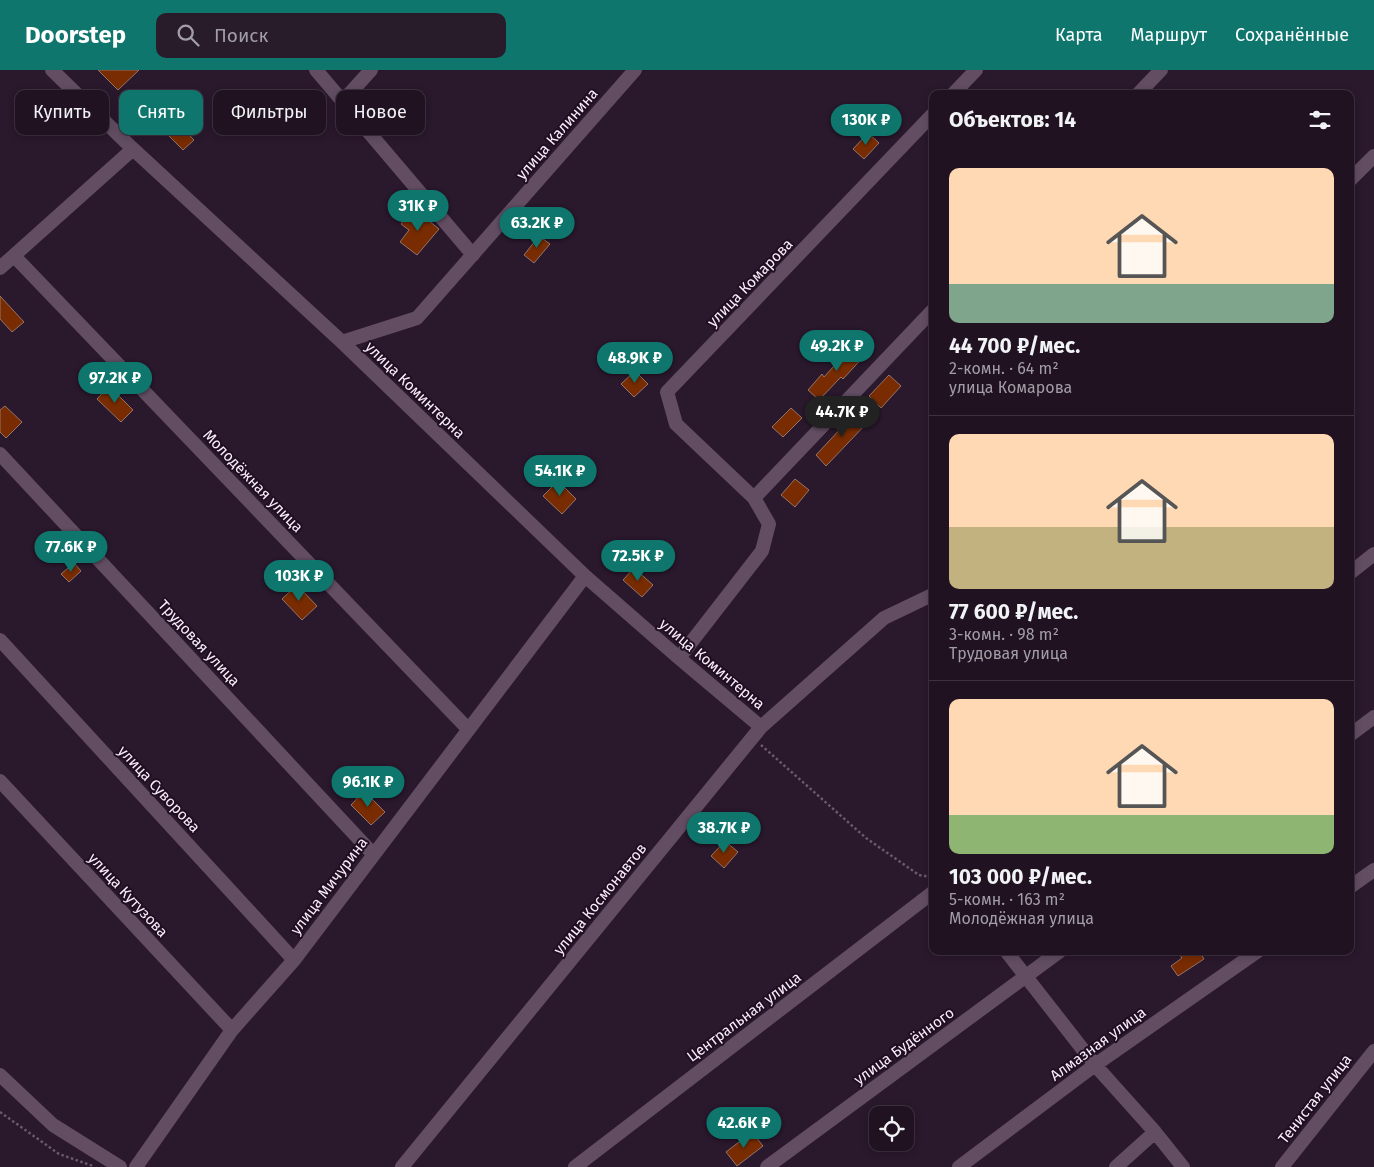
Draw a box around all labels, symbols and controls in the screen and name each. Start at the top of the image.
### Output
search box [156,13,506,58]
text: Doorstep [25,21,126,49]
icon: search [174,21,202,49]
text: Поиск [214,24,268,47]
text: Карта [1055,24,1103,46]
text: Маршрут [1131,24,1207,46]
text: Сохранённые [1235,24,1349,46]
street label: улица Калинина [512,85,602,183]
chip: Купить [15,90,109,135]
chip: Снять [119,90,203,135]
chip: Фильтры [213,90,326,135]
chip: Новое [336,90,425,135]
pin: 130K ₽ [825,104,907,146]
icon: filters [1306,106,1334,134]
text: Объектов: 14 [949,107,1076,133]
text: 130K ₽ [842,110,890,129]
pin: 31K ₽ [383,190,453,232]
text: 31K ₽ [399,196,437,215]
icon: home [1097,201,1187,291]
pin: 63.2K ₽ [491,206,583,249]
text: 63.2K ₽ [511,213,563,232]
street label: улица Комарова [703,235,797,331]
pin: 49.2K ₽ [791,330,883,372]
text: 44 700 ₽/мес. [949,333,1080,359]
text: 49.2K ₽ [810,336,864,355]
street label: улица Коминтерна [361,338,469,442]
pin: 48.9K ₽ [589,342,681,384]
text: 48.9K ₽ [608,348,662,367]
text: 2-комн. · 64 m² [949,359,1059,378]
pin: 97.2K ₽ [69,362,161,404]
text: 97.2K ₽ [89,368,141,387]
text: улица Комарова [949,378,1072,397]
pin: 44.7K ₽ [796,396,888,438]
text: 44.7K ₽ [816,402,868,421]
street label: Молодёжная улица [199,426,307,536]
pin: 54.1K ₽ [514,454,606,497]
text: 54.1K ₽ [535,461,585,480]
icon: home [1097,466,1187,556]
pin: 77.6K ₽ [25,530,117,573]
text: 77.6K ₽ [45,537,97,556]
pin: 72.5K ₽ [592,540,684,582]
text: 72.5K ₽ [612,546,664,565]
pin: 103K ₽ [258,560,340,602]
text: 103K ₽ [275,566,323,585]
street label: Трудовая улица [154,596,244,690]
text: 77 600 ₽/мес. [949,599,1078,625]
street label: улица Коминтерна [656,615,768,713]
text: 3-комн. · 98 m² [949,625,1059,644]
text: Трудовая улица [949,644,1068,663]
icon: home [1097,731,1187,821]
street label: улица Суворова [114,742,204,836]
pin: 96.1K ₽ [322,766,414,808]
text: 96.1K ₽ [342,772,394,791]
pin: 38.7K ₽ [678,812,770,854]
text: 38.7K ₽ [698,818,750,837]
street label: улица Мичурина [287,834,371,938]
street label: улица Космонавтов [550,840,650,958]
street label: улица Кутузова [84,849,172,941]
text: 103 000 ₽/мес. [949,864,1092,890]
text: 5-комн. · 163 m² [949,890,1065,909]
text: Молодёжная улица [949,909,1094,928]
street label: Центральная улица [683,968,805,1066]
street label: Алмазная улица [1047,1003,1149,1085]
street label: улица Будённого [850,1004,958,1088]
street label: Тенистая улица [1274,1051,1356,1147]
pin: 42.6K ₽ [698,1106,790,1149]
map controls [869,1106,914,1151]
button: locate [869,1106,914,1151]
text: 42.6K ₽ [717,1113,771,1132]

